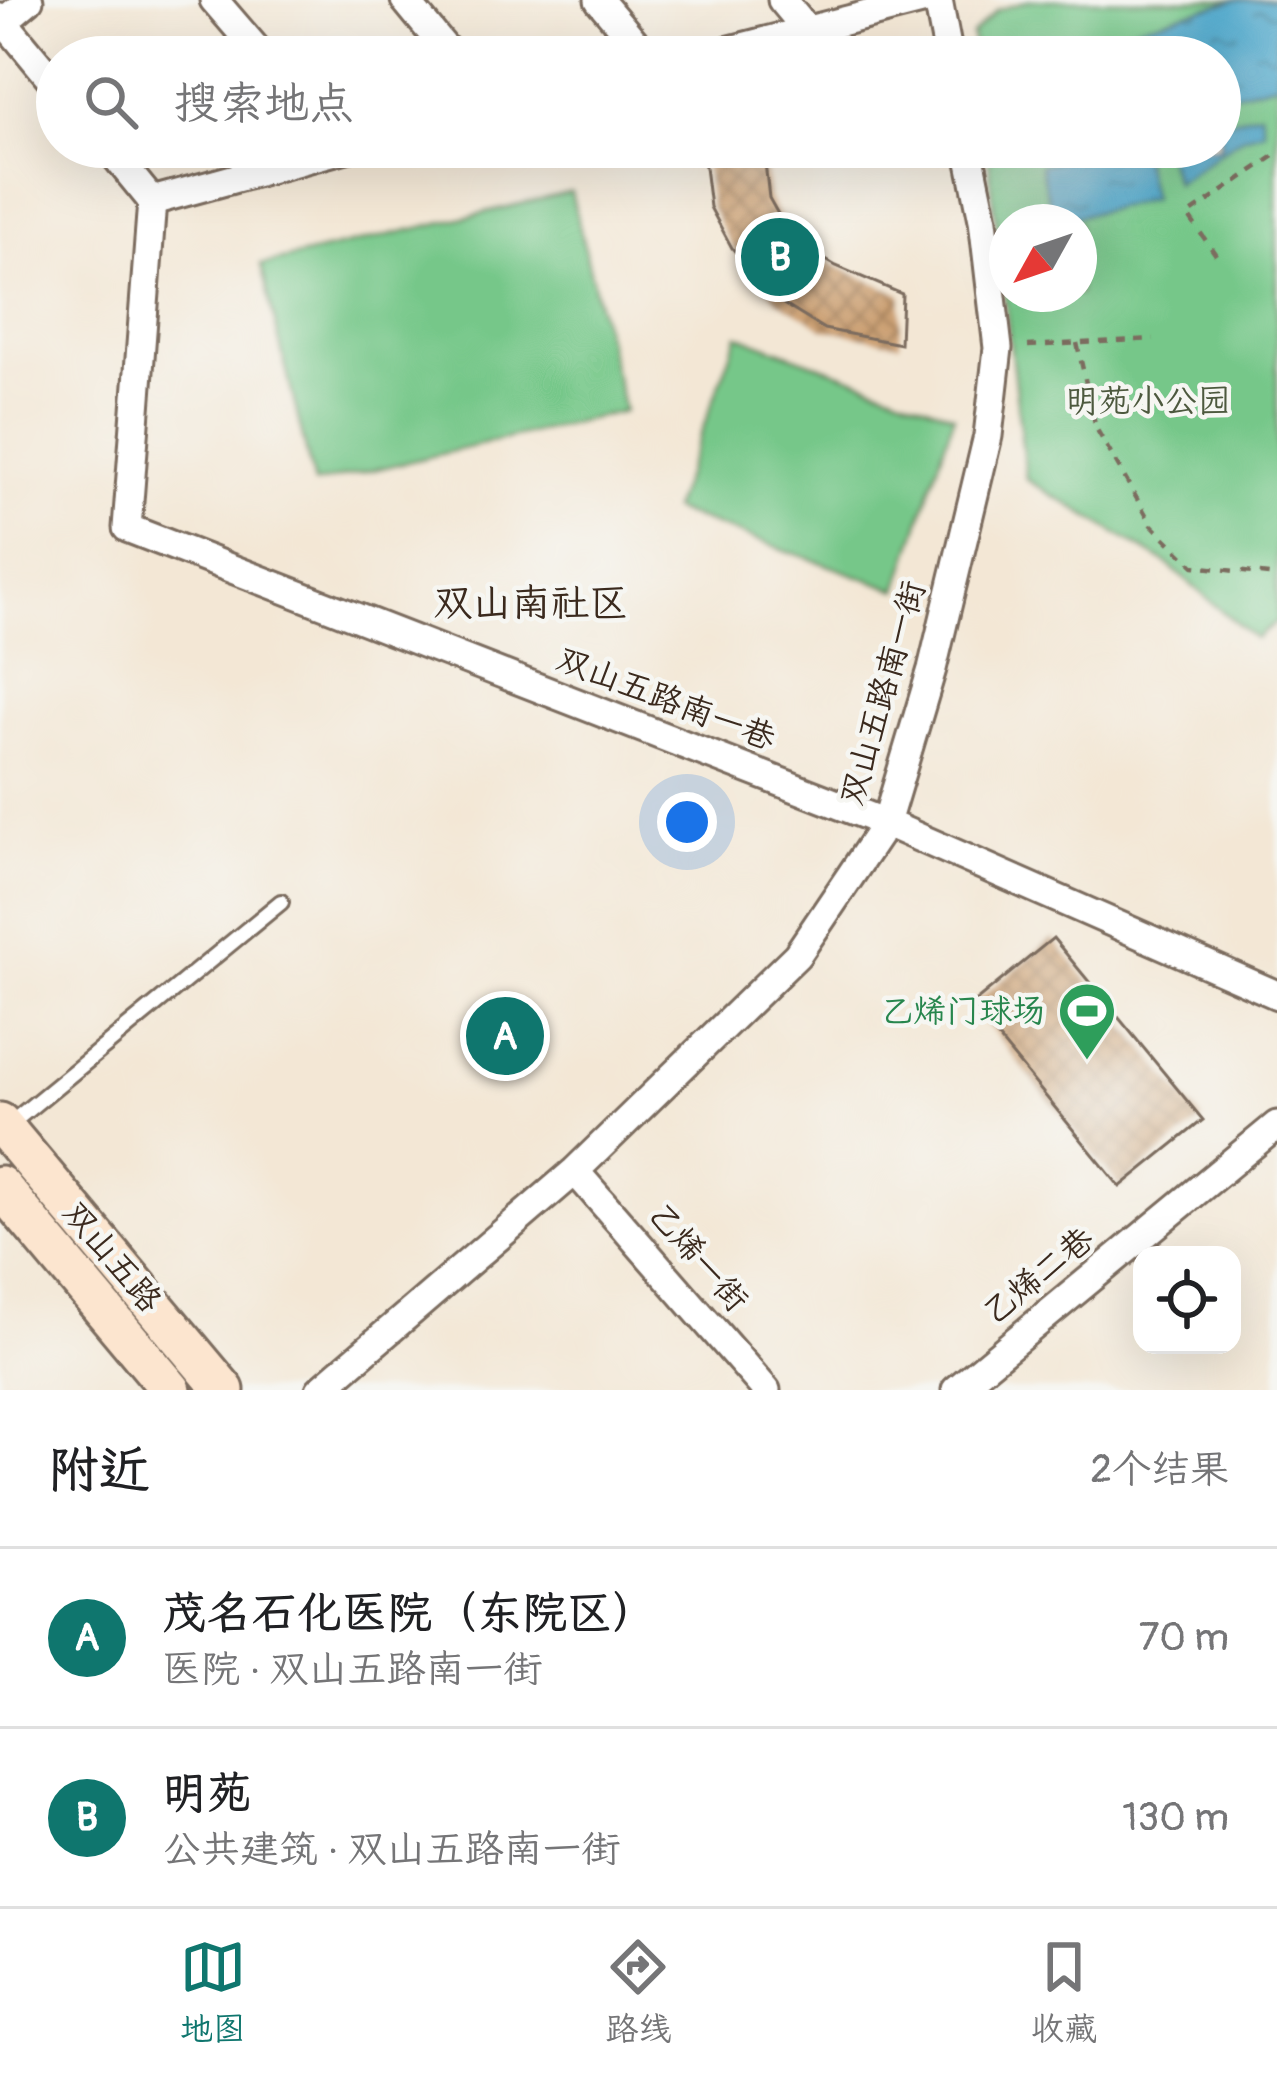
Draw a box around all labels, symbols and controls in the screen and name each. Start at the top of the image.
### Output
search box [36,36,1241,168]
icon: search [78,69,144,135]
text: 搜索地点 [174,76,354,132]
north arrow [989,204,1097,312]
pin: B [741,212,819,302]
park label: 明苑小公园 [1066,381,1231,422]
street label: 双山五路南一街 [831,576,935,810]
district label: 双山南社区 [433,579,629,628]
street label: 双山五路南一巷 [551,638,781,760]
your location [657,792,717,852]
sports icon: 乙烯门球场 [1056,980,1118,1062]
pin: A [466,991,544,1081]
place label: 乙烯门球场 [880,991,1045,1032]
street label: 双山五路 [54,1193,170,1321]
street label: 乙烯一街 [639,1194,757,1320]
street label: 乙烯二巷 [974,1219,1102,1333]
map controls [1133,1246,1241,1354]
button: locate [1133,1246,1241,1354]
text: 附近 [48,1439,150,1503]
text: 2个结果 [1090,1445,1229,1494]
text: 茂名石化医院（东院区） [162,1586,657,1642]
text: A [74,1613,100,1662]
text: 70 m [1139,1613,1229,1662]
text: 医院 · 双山五路南一街 [162,1645,543,1694]
text: 明苑 [162,1766,252,1822]
text: B [76,1793,98,1842]
text: 130 m [1122,1793,1229,1842]
text: 公共建筑 · 双山五路南一街 [162,1825,621,1874]
tab: 地图 [180,1934,246,2050]
tab: 路线 [605,1934,671,2050]
tab: 收藏 [1031,1934,1097,2050]

